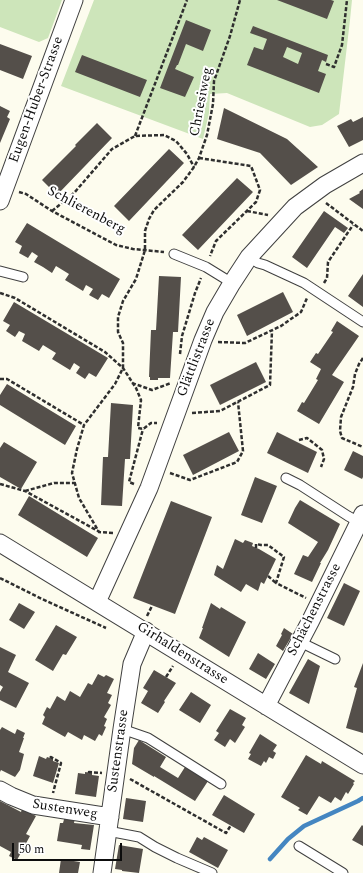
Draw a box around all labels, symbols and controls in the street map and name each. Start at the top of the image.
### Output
street label: Eugen-Huber-Strasse [6,35,68,165]
street label: Chriesiweg [187,66,217,138]
street label: Schlierenberg [44,183,128,239]
street label: Glättlistrasse [174,317,220,399]
street label: Schächenstrasse [284,561,346,659]
street label: Girhaldenstrasse [133,619,231,689]
street label: Sustenstrasse [105,709,133,793]
street label: Sustenweg [31,797,99,823]
scale bar [14,835,124,861]
text: 50 m [19,840,44,859]

